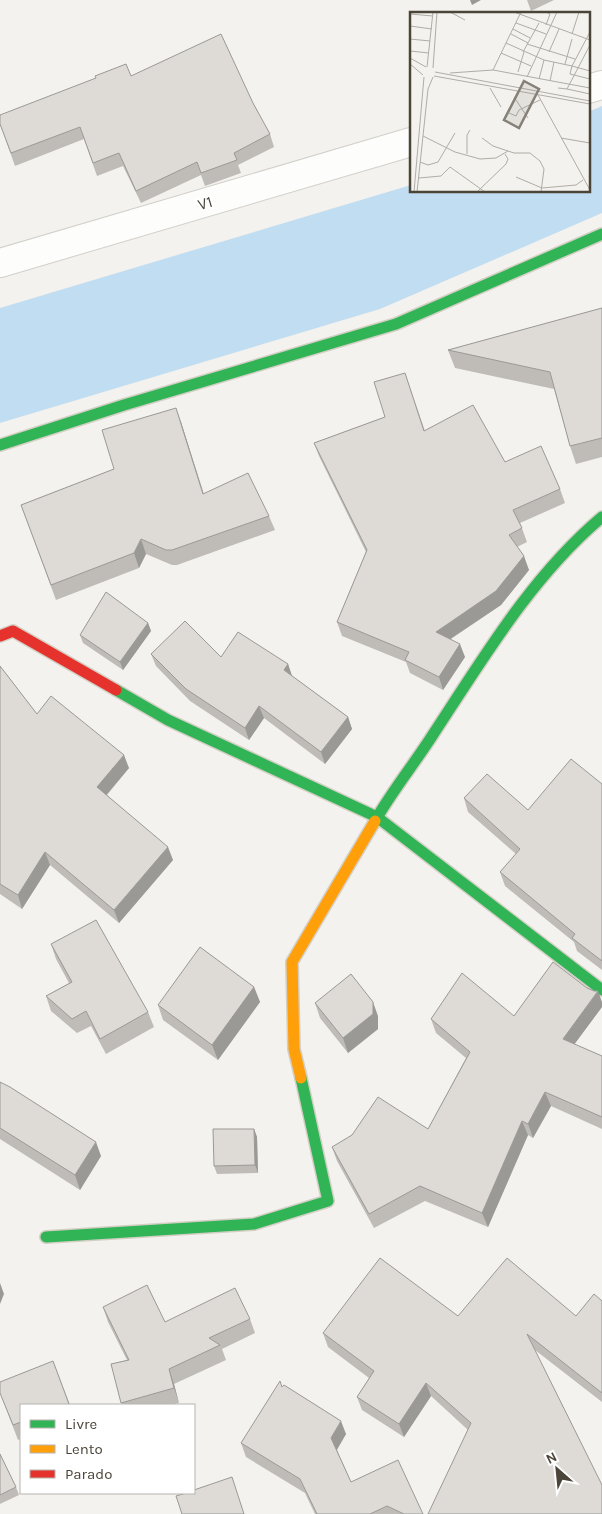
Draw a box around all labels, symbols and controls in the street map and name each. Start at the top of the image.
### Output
inset map [410,12,590,192]
street label: V1 [195,192,215,214]
legend [20,1404,195,1494]
text: Livre [65,1415,97,1433]
text: Lento [65,1440,103,1458]
north arrow [532,1444,582,1494]
text: N [543,1448,560,1468]
text: Parado [65,1465,112,1483]

